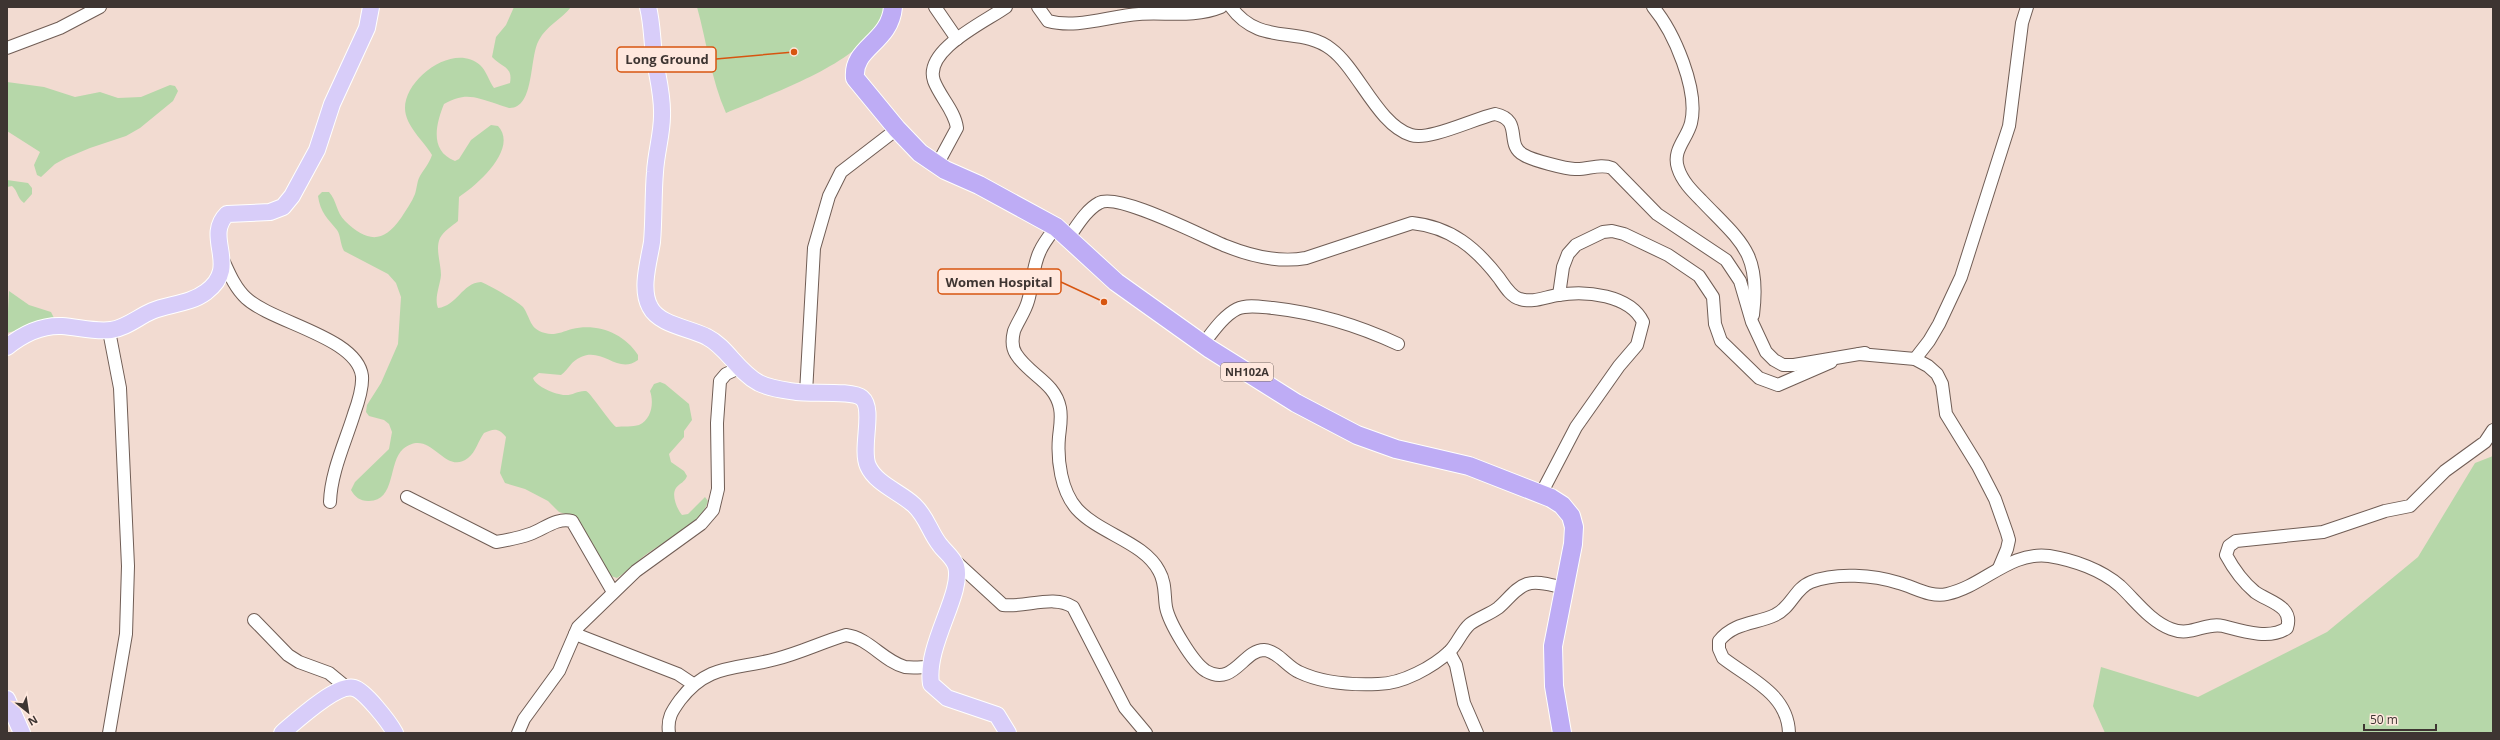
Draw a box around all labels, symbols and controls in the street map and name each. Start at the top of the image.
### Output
callout: Long Ground [617,47,716,72]
text: Long Ground [625,50,709,68]
callout: Women Hospital [938,269,1061,294]
text: Women Hospital [945,273,1053,291]
road number: NH102A [1221,363,1273,381]
north arrow [8,692,48,732]
scale bar [2364,706,2436,732]
text: 50 m [2370,711,2398,728]
text: N [26,712,41,730]

